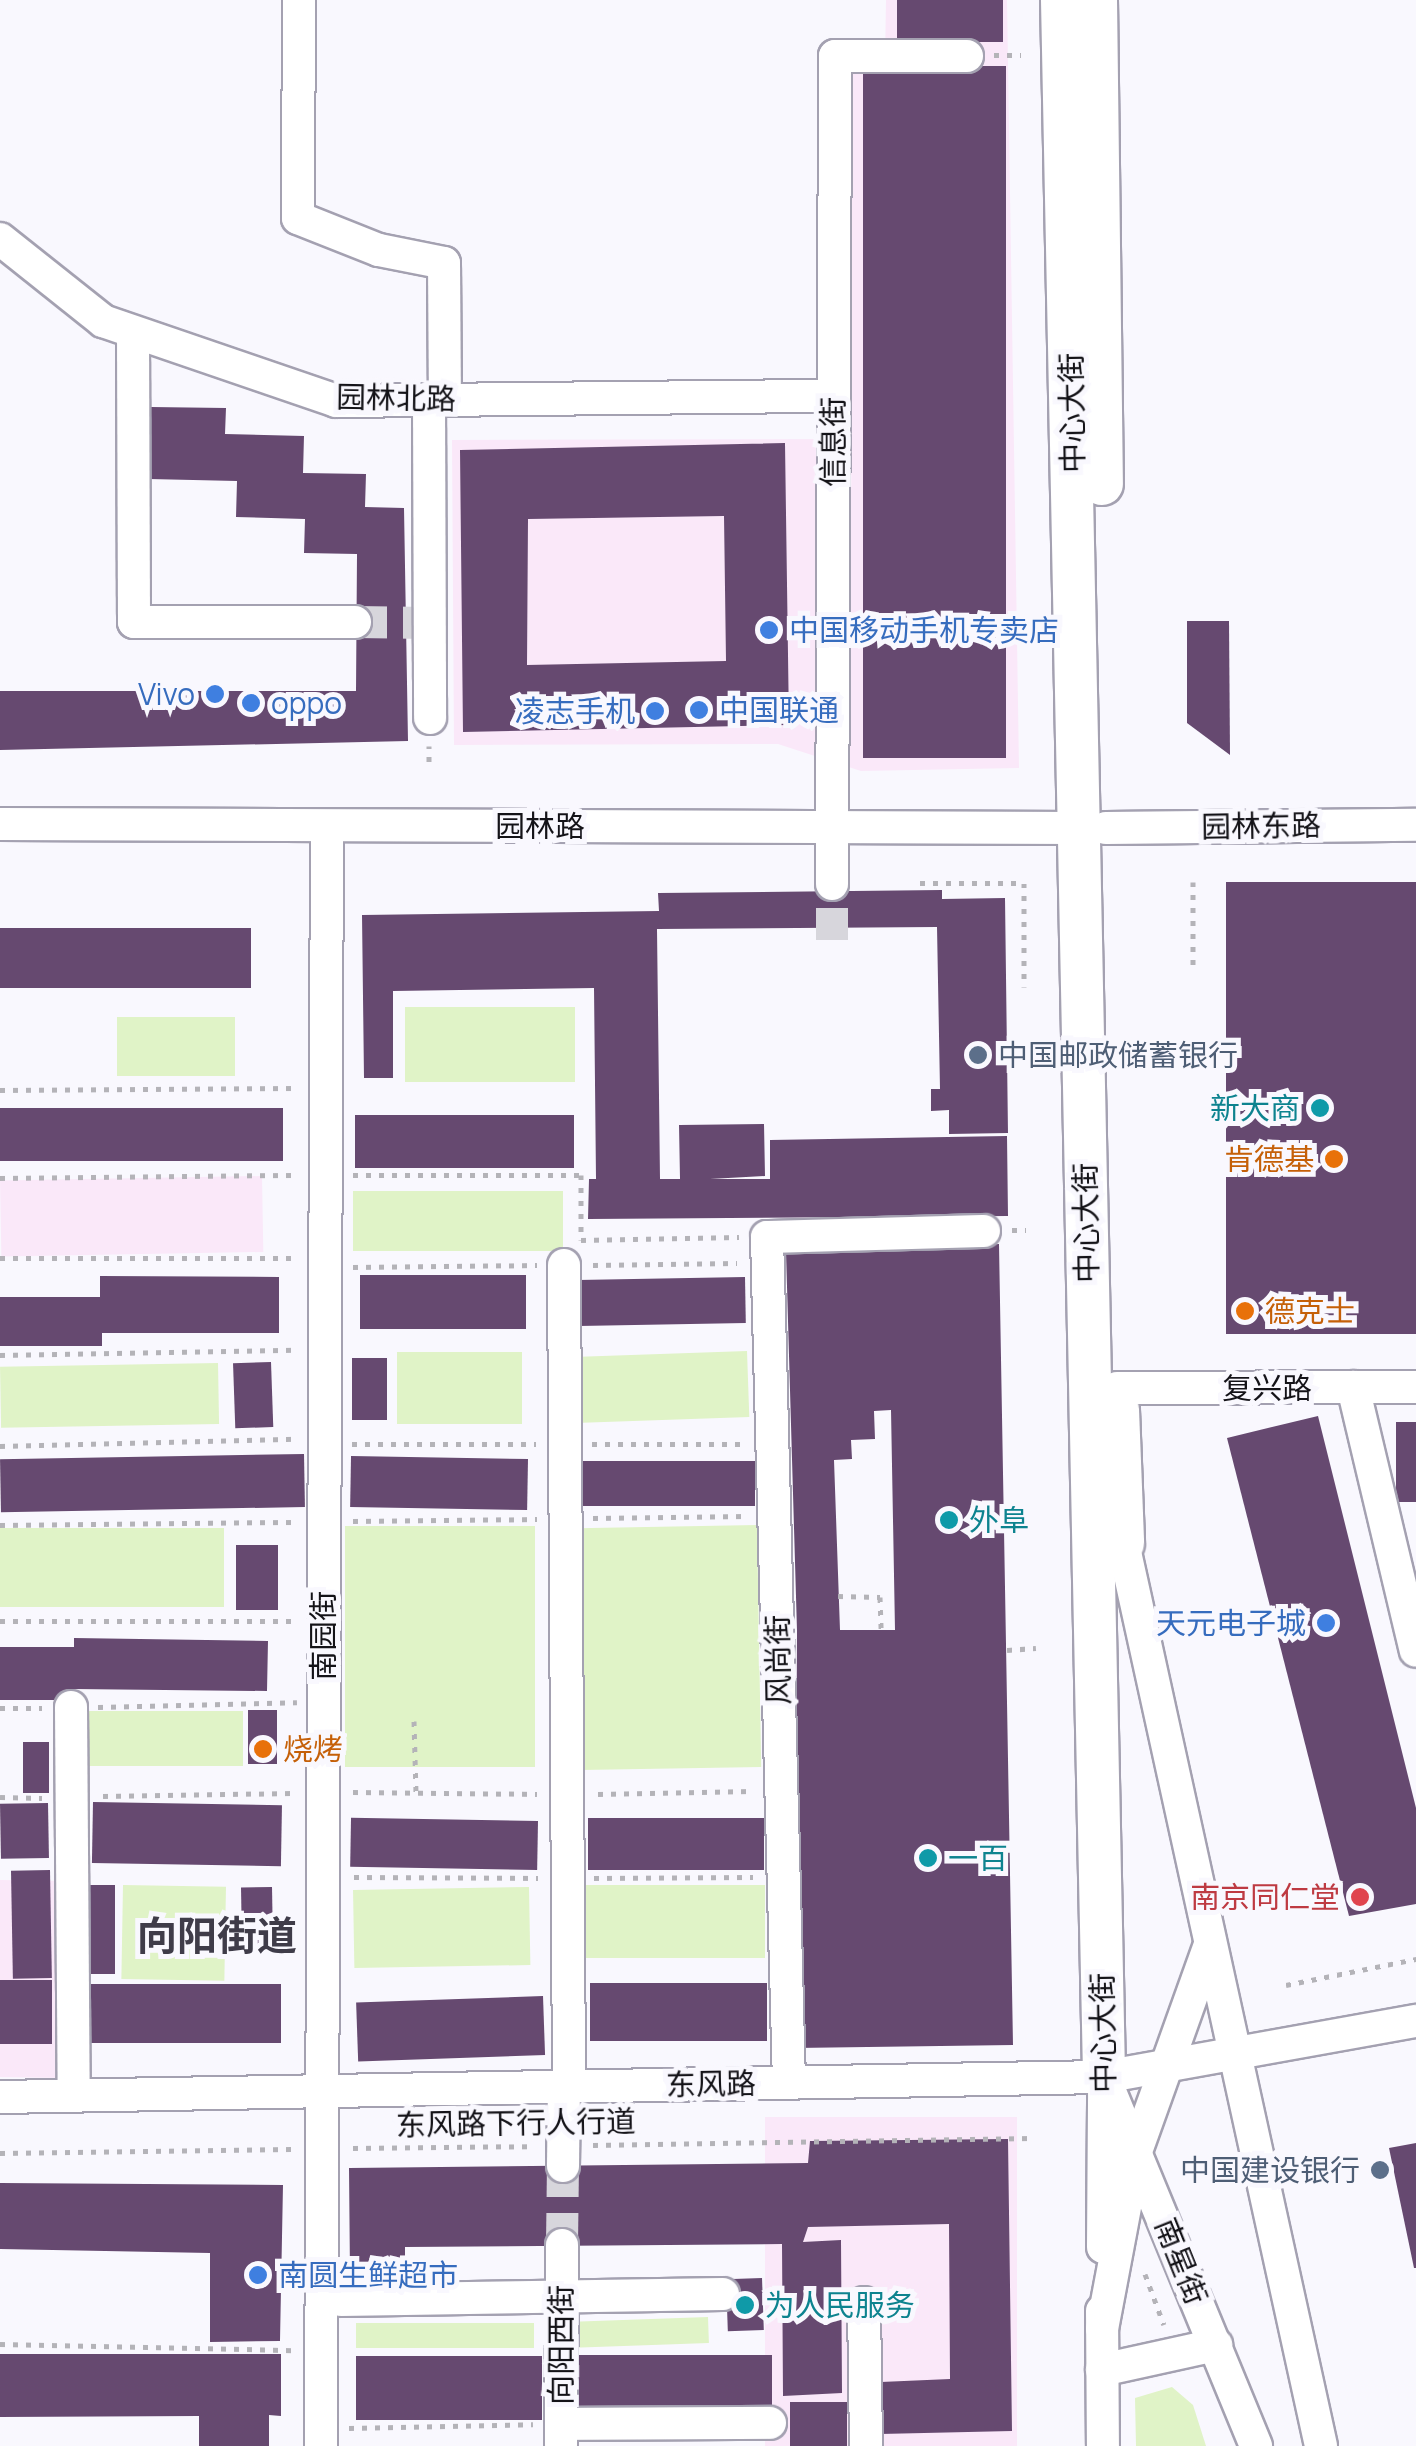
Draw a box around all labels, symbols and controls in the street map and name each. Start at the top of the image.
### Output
street label: 中心大街 [1053,353,1091,473]
street label: 园林北路 [336,379,456,417]
street label: 信息街 [815,397,851,487]
place label: 中国移动手机专卖店 [789,612,1059,648]
marker: 中国移动手机专卖店 [758,619,780,641]
place label: Vivo [138,676,195,712]
marker: Vivo [204,683,226,705]
place label: oppo [271,685,342,721]
marker: oppo [240,692,262,714]
place label: 中国联通 [719,692,839,728]
place label: 凌志手机 [515,693,635,729]
marker: 中国联通 [688,699,710,721]
marker: 凌志手机 [644,700,666,722]
street label: 园林东路 [1201,807,1321,845]
street label: 园林路 [495,808,585,844]
place label: 中国邮政储蓄银行 [998,1037,1238,1073]
marker: 中国邮政储蓄银行 [967,1044,989,1066]
place label: 新大商 [1210,1090,1300,1126]
marker: 新大商 [1309,1097,1331,1119]
place label: 肯德基 [1224,1141,1314,1177]
marker: 肯德基 [1323,1148,1345,1170]
street label: 中心大街 [1067,1163,1105,1283]
place label: 德克士 [1265,1293,1355,1329]
marker: 德克士 [1234,1300,1256,1322]
street label: 复兴路 [1222,1370,1312,1406]
place label: 外阜 [969,1502,1029,1538]
marker: 外阜 [938,1509,960,1531]
street label: 南园街 [305,1591,341,1681]
place label: 天元电子城 [1156,1605,1306,1641]
marker: 天元电子城 [1315,1612,1337,1634]
street label: 风尚街 [759,1615,797,1705]
place label: 烧烤 [283,1731,343,1767]
marker: 烧烤 [252,1738,274,1760]
place label: 一百 [948,1840,1008,1876]
marker: 一百 [917,1847,939,1869]
place label: 南京同仁堂 [1190,1879,1340,1915]
marker: 南京同仁堂 [1349,1886,1371,1908]
district label: 向阳街道 [137,1911,297,1959]
street label: 中心大街 [1084,1973,1122,2093]
street label: 东风路 [666,2065,756,2103]
street label: 东风路下行人行道 [396,2103,636,2143]
place label: 中国建设银行 [1180,2152,1360,2188]
marker: 中国建设银行 [1369,2159,1391,2181]
street label: 南星街 [1147,2213,1215,2309]
place label: 南圆生鲜超市 [278,2257,458,2293]
marker: 南圆生鲜超市 [247,2264,269,2286]
street label: 向阳西街 [543,2285,579,2405]
place label: 为人民服务 [765,2287,915,2323]
marker: 为人民服务 [734,2294,756,2316]

